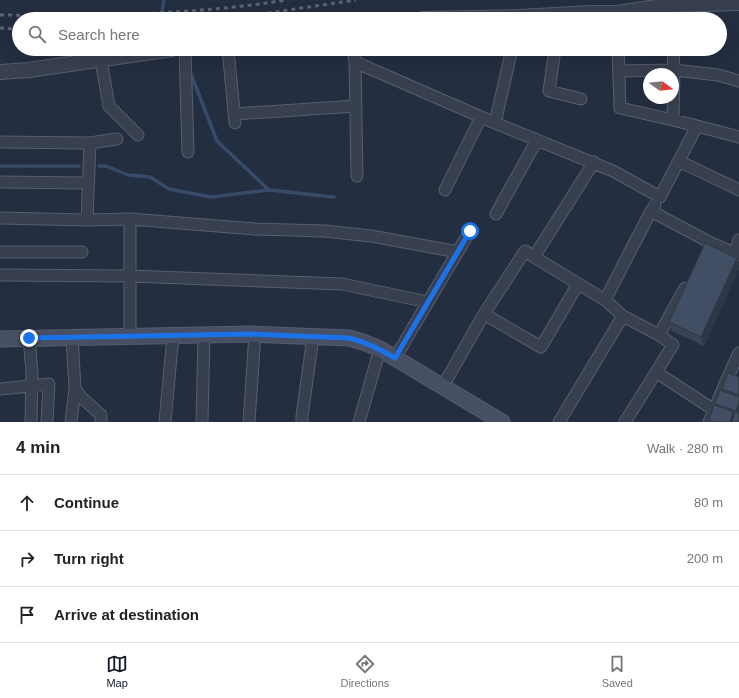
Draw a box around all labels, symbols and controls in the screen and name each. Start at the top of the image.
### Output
search box [12,12,727,56]
icon: search [26,23,48,45]
text: Search here [58,26,140,43]
north arrow [643,68,679,104]
route start [461,222,479,240]
route end [20,329,38,347]
text: 4 min [16,438,60,457]
text: Walk · 280 m [647,441,723,456]
icon: ahead [16,492,38,514]
text: Continue [54,494,119,511]
text: 80 m [694,495,723,510]
icon: right [16,548,38,570]
text: Turn right [54,550,124,567]
text: 200 m [687,551,723,566]
icon: arrive [16,604,38,626]
text: Arrive at destination [54,606,199,623]
tab: Map [106,653,128,689]
tab: Directions [340,653,389,689]
tab: Saved [602,653,633,689]

